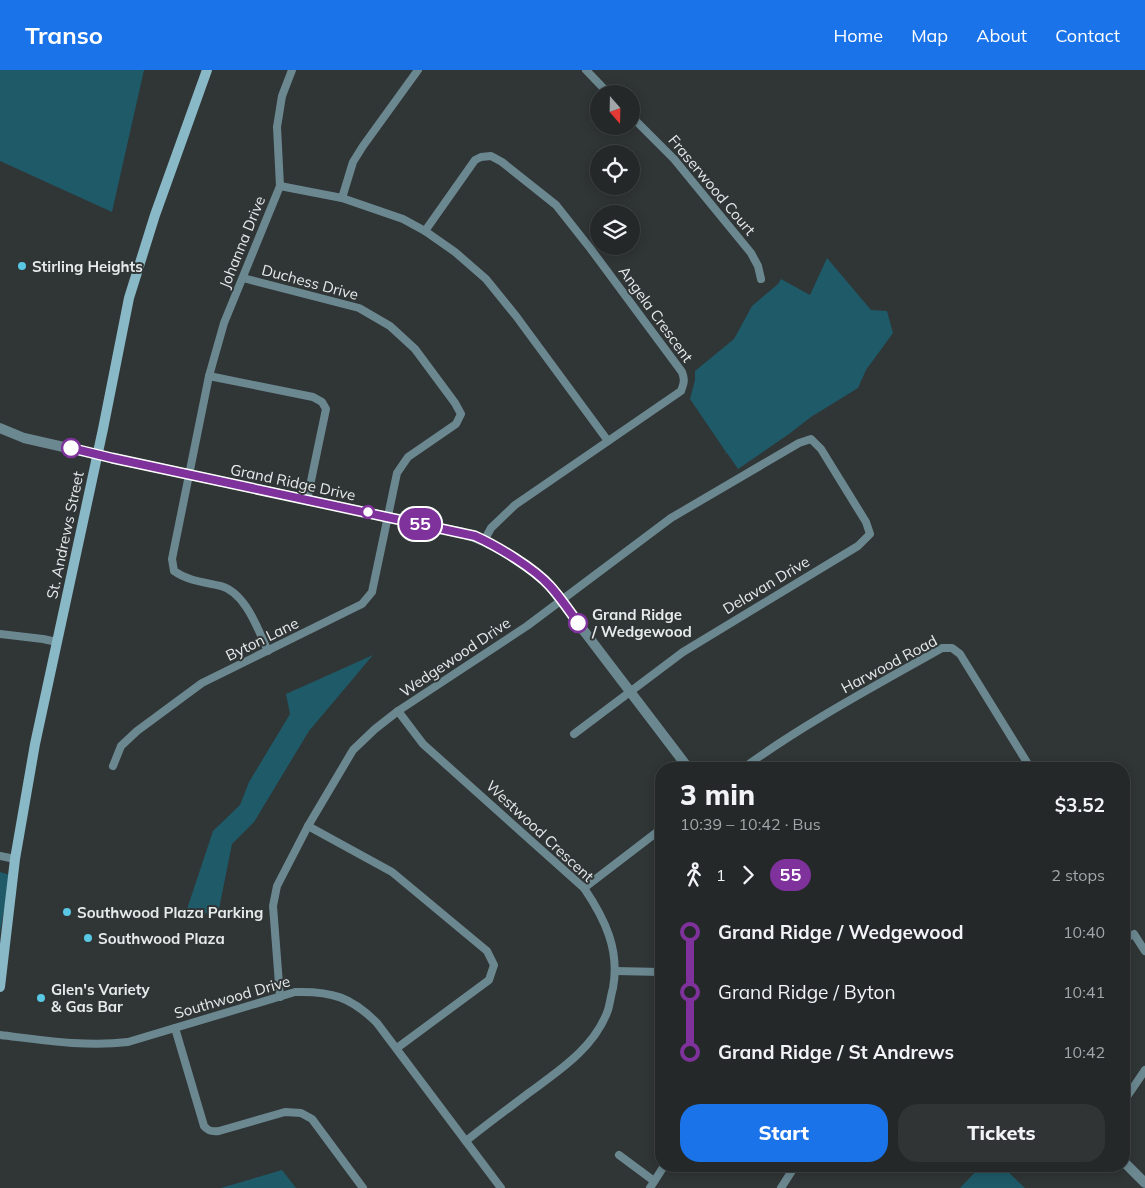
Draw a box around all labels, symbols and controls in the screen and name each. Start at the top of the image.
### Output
text: Transo [25,20,103,50]
text: Home [833,24,883,47]
text: Map [911,24,948,47]
text: About [976,24,1027,47]
text: Contact [1055,24,1120,47]
north arrow [590,85,640,135]
map controls [590,85,640,255]
street label: Fraserwood Court [664,131,760,239]
button: locate [590,145,640,195]
street label: Johanna Drive [215,193,269,291]
button: layers [590,205,640,255]
place label: Stirling Heights [32,257,143,276]
marker: Stirling Heights [16,260,28,272]
street label: Duchess Drive [260,260,360,304]
street label: Angela Crescent [615,262,697,366]
unlabelled marker [61,438,81,458]
street label: Grand Ridge Drive [229,459,357,505]
street label: St. Andrews Street [42,469,88,601]
unlabelled marker [361,505,375,519]
line badge: 55 [398,508,442,540]
text: 55 [409,512,431,535]
street label: Delavan Drive [719,552,813,618]
place label: Grand Ridge / Wedgewood [591,605,692,641]
street label: Byton Lane [222,613,302,665]
street label: Wedgewood Drive [396,613,514,701]
marker: Grand Ridge / Wedgewood [568,613,588,633]
street label: Harwood Road [838,631,940,697]
street label: Westwood Crescent [482,776,598,886]
text: 3 min [680,777,755,812]
text: $3.52 [1055,793,1105,817]
text: 10:39 – 10:42 · Bus [680,814,821,834]
icon: walk [680,861,708,889]
icon: forward [734,861,762,889]
text: 55 [780,863,801,886]
text: 1 [716,865,726,885]
text: 2 stops [1051,865,1105,885]
place label: Southwood Plaza Parking [77,903,263,922]
marker: Southwood Plaza Parking [61,906,73,918]
text: Grand Ridge / Wedgewood [718,920,964,944]
text: 10:40 [1063,922,1105,942]
place label: Southwood Plaza [98,929,225,948]
marker: Southwood Plaza [82,932,94,944]
street label: Southwood Drive [172,971,292,1023]
place label: Glen's Variety & Gas Bar [51,980,151,1016]
text: Grand Ridge / Byton [718,980,896,1004]
text: 10:41 [1063,982,1105,1002]
marker: Glen's Variety & Gas Bar [35,992,47,1004]
text: Grand Ridge / St Andrews [718,1040,954,1064]
text: 10:42 [1063,1042,1105,1062]
button: Start [680,1104,888,1162]
button: Tickets [898,1104,1105,1162]

